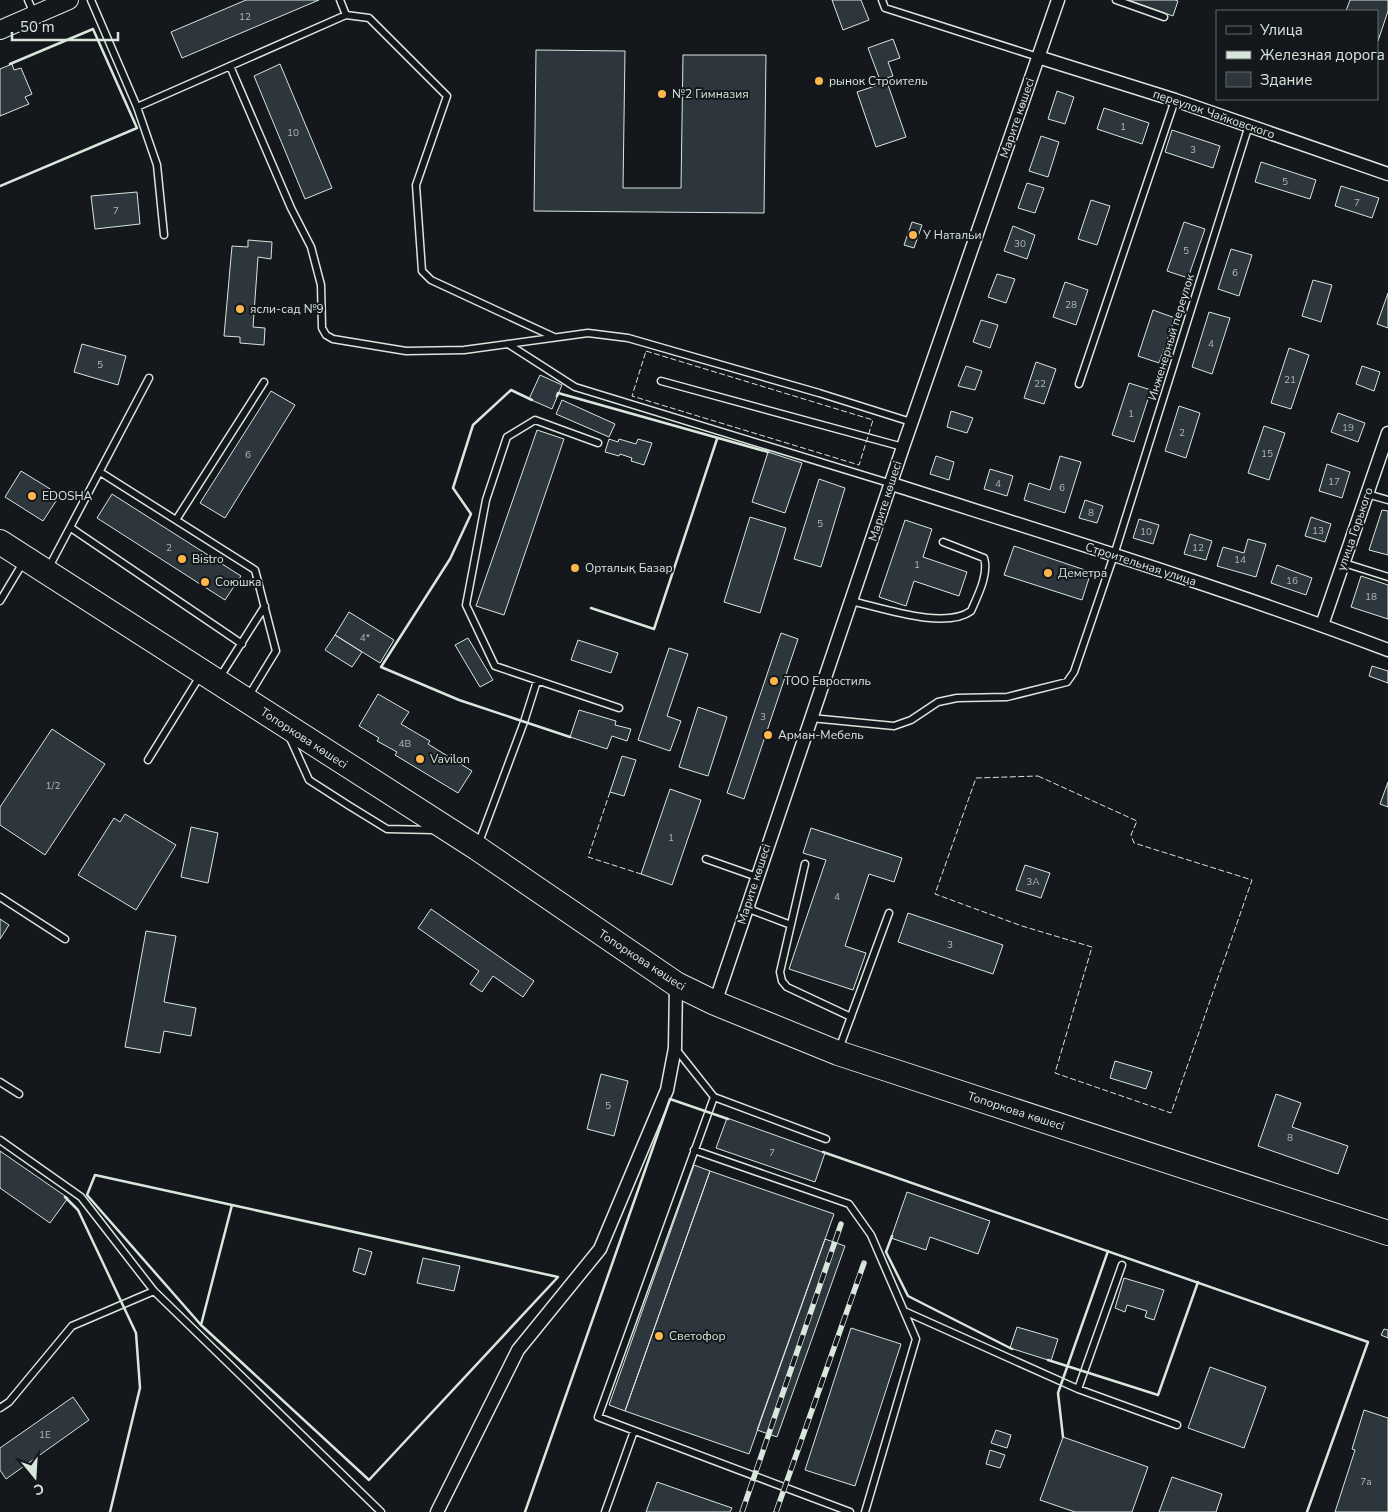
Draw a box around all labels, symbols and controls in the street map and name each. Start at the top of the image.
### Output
scale bar [12,10,119,42]
house number: 12 [239,10,251,24]
legend [1216,10,1378,100]
text: 50 m [20,17,55,37]
text: Улица [1259,20,1303,40]
text: Железная дорога [1260,45,1385,65]
text: Здание [1260,70,1312,90]
place label: рынок Строитель [829,73,928,89]
marker: рынок Строитель [813,75,825,87]
street label: Марите көшесі [996,76,1038,160]
place label: №2 Гимназия [672,86,749,102]
street label: переулок Чайковского [1151,86,1277,142]
marker: №2 Гимназия [656,88,668,100]
house number: 1 [1120,120,1126,134]
house number: 10 [287,126,299,140]
house number: 3 [1190,143,1196,157]
house number: 5 [1282,175,1288,189]
house number: 7 [1354,196,1360,210]
house number: 7 [113,204,119,218]
place label: У Натальи [922,227,982,243]
marker: У Натальи [907,229,919,241]
house number: 30 [1014,237,1026,251]
house number: 5 [1183,244,1189,258]
house number: 6 [1232,266,1238,280]
street label: Инженерный переулок [1144,271,1198,402]
house number: 28 [1065,298,1077,312]
place label: ясли-сад №9 [250,301,324,317]
marker: ясли-сад №9 [234,303,246,315]
house number: 4 [1208,337,1214,351]
house number: 5 [97,358,103,372]
house number: 21 [1284,373,1296,387]
house number: 22 [1034,377,1046,391]
house number: 1 [1128,407,1134,421]
house number: 19 [1342,421,1354,435]
house number: 2 [1179,426,1185,440]
house number: 15 [1261,447,1273,461]
house number: 6 [245,448,251,462]
street label: Марите көшесі [864,459,906,543]
house number: 17 [1328,475,1340,489]
house number: 4 [995,477,1001,491]
house number: 6 [1059,481,1065,495]
street label: улица Горького [1333,485,1377,573]
place label: EDOSHA [42,488,93,504]
marker: EDOSHA [26,490,38,502]
house number: 8 [1088,506,1094,520]
house number: 5 [817,517,823,531]
house number: 13 [1312,524,1324,538]
house number: 10 [1140,525,1152,539]
street label: Строительная улица [1083,538,1199,590]
house number: 2 [166,541,172,555]
house number: 12 [1192,541,1204,555]
place label: Bistro [192,551,224,567]
marker: Bistro [176,553,188,565]
house number: 14 [1234,553,1246,567]
house number: 1 [914,558,920,572]
place label: Орталық Базар [585,560,673,576]
marker: Орталық Базар [569,562,581,574]
place label: Деметра [1058,565,1107,581]
marker: Деметра [1042,567,1054,579]
place label: Союшка [215,574,261,590]
house number: 16 [1286,574,1298,588]
marker: Союшка [199,576,211,588]
house number: 18 [1365,590,1377,604]
house number: 4* [360,631,371,645]
place label: ТОО Евростиль [784,673,871,689]
marker: ТОО Евростиль [768,675,780,687]
street label: Топоркова көшесі [257,704,351,772]
house number: 3 [760,710,766,724]
place label: Арман-Мебель [778,727,864,743]
marker: Арман-Мебель [762,729,774,741]
house number: 4В [399,737,412,751]
place label: Vavilon [429,751,470,767]
marker: Vavilon [414,753,426,765]
house number: 1/2 [46,779,60,793]
house number: 1 [668,831,674,845]
street label: Марите көшесі [733,842,775,926]
house number: 3А [1026,875,1040,889]
house number: 4 [834,890,840,904]
street label: Топоркова көшесі [595,926,689,994]
house number: 3 [947,938,953,952]
street label: Топоркова көшесі [965,1088,1067,1134]
house number: 5 [605,1099,611,1113]
house number: 8 [1287,1131,1293,1145]
house number: 7 [769,1146,775,1160]
place label: Светофор [669,1328,726,1344]
marker: Светофор [653,1330,665,1342]
house number: 1Е [39,1428,51,1442]
north arrow [10,1452,60,1502]
house number: 7а [1360,1475,1372,1489]
text: С [31,1478,46,1500]

